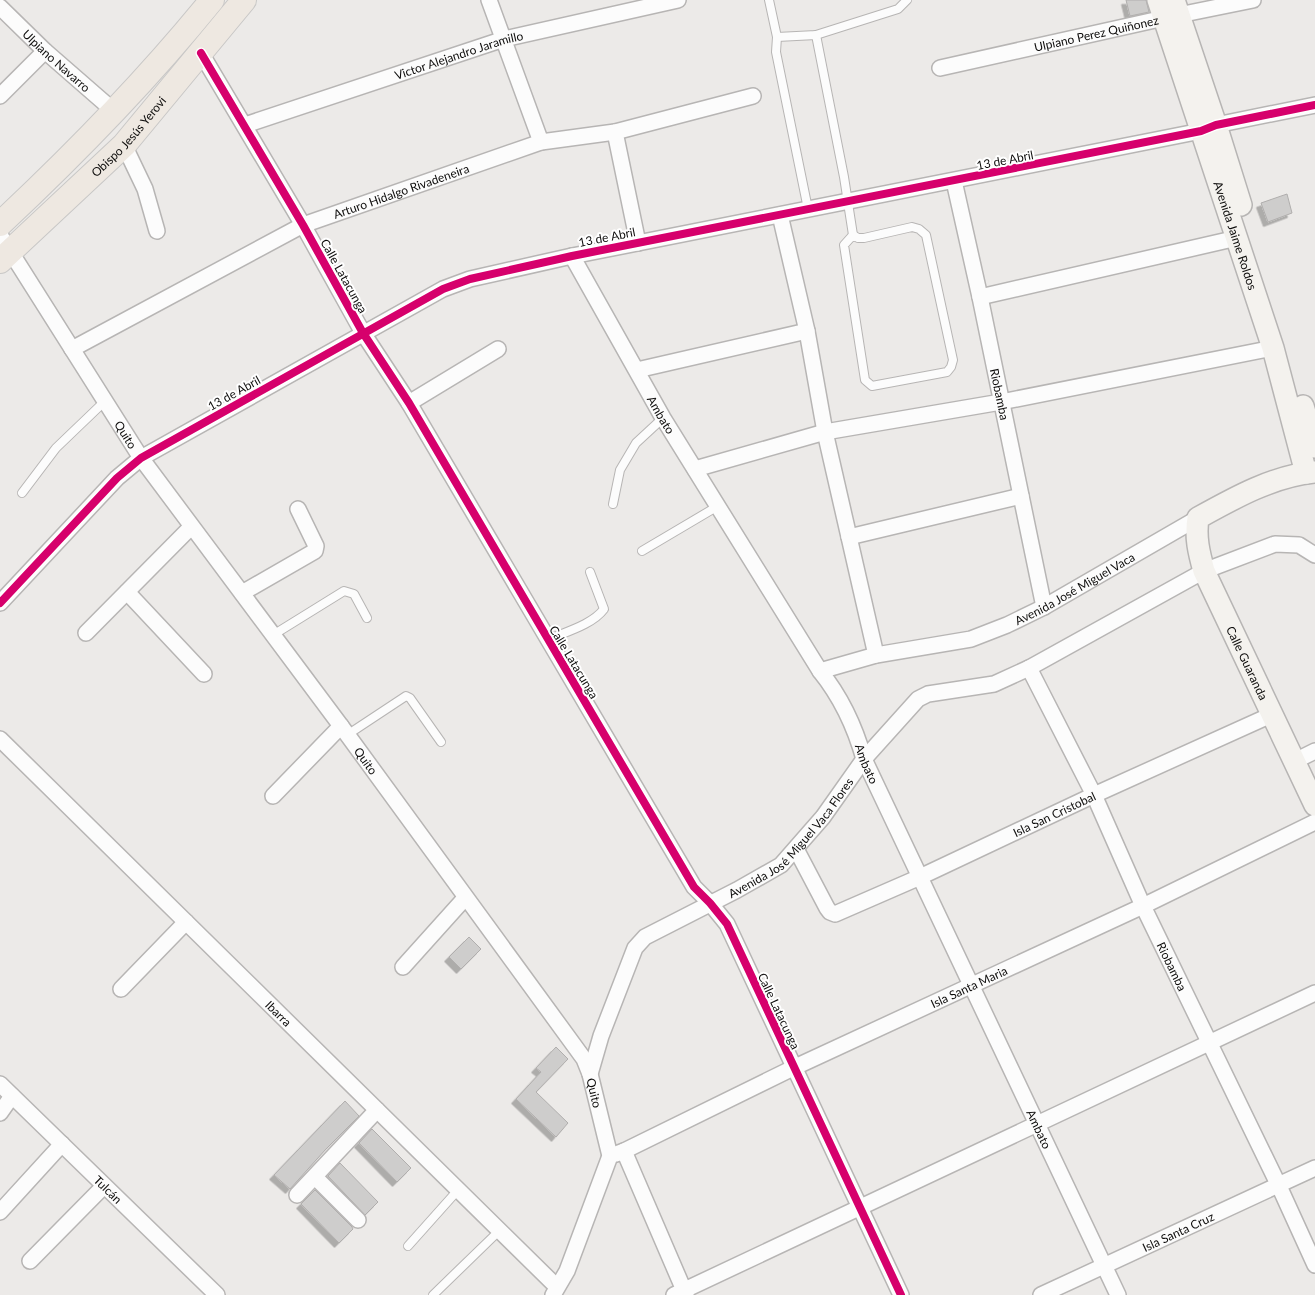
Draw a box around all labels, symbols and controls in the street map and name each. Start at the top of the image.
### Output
street label: Ulpiano Perez Quiñonez [1033,12,1160,54]
street label: Ulpiano Navarro [20,26,94,95]
street label: Victor Alejandro Jaramillo [392,27,525,82]
street label: Obispo Jesús Yerovi [88,93,169,180]
street label: 13 de Abril [975,147,1035,173]
street label: Arturo Hidalgo Rivadeneira [331,160,471,221]
street label: Avenida Jaime Roldos [1211,179,1261,292]
street label: 13 de Abril [577,224,637,250]
street label: Calle Latacunga [317,236,371,316]
street label: Riobamba [987,367,1013,421]
street label: 13 de Abril [205,372,263,414]
street label: Ambato [644,393,678,437]
street label: Quito [112,418,141,451]
street label: Avenida José Miguel Vaca [1012,549,1137,628]
street label: Calle Latacunga [546,623,602,701]
street label: Calle Guaranda [1224,623,1271,702]
street label: Ambato [852,742,882,786]
street label: Quito [351,744,381,777]
street label: Avenida José Miguel Vaca Flores [725,775,856,901]
street label: Isla San Cristobal [1010,788,1098,840]
street label: Riobamba [1154,939,1190,993]
street label: Isla Santa Maria [928,962,1010,1011]
street label: Calle Latacunga [755,970,803,1052]
street label: Ibarra [263,997,295,1029]
street label: Quito [584,1076,606,1109]
street label: Ambato [1024,1107,1055,1151]
street label: Tulcán [91,1172,126,1206]
street label: Isla Santa Cruz [1140,1208,1217,1255]

